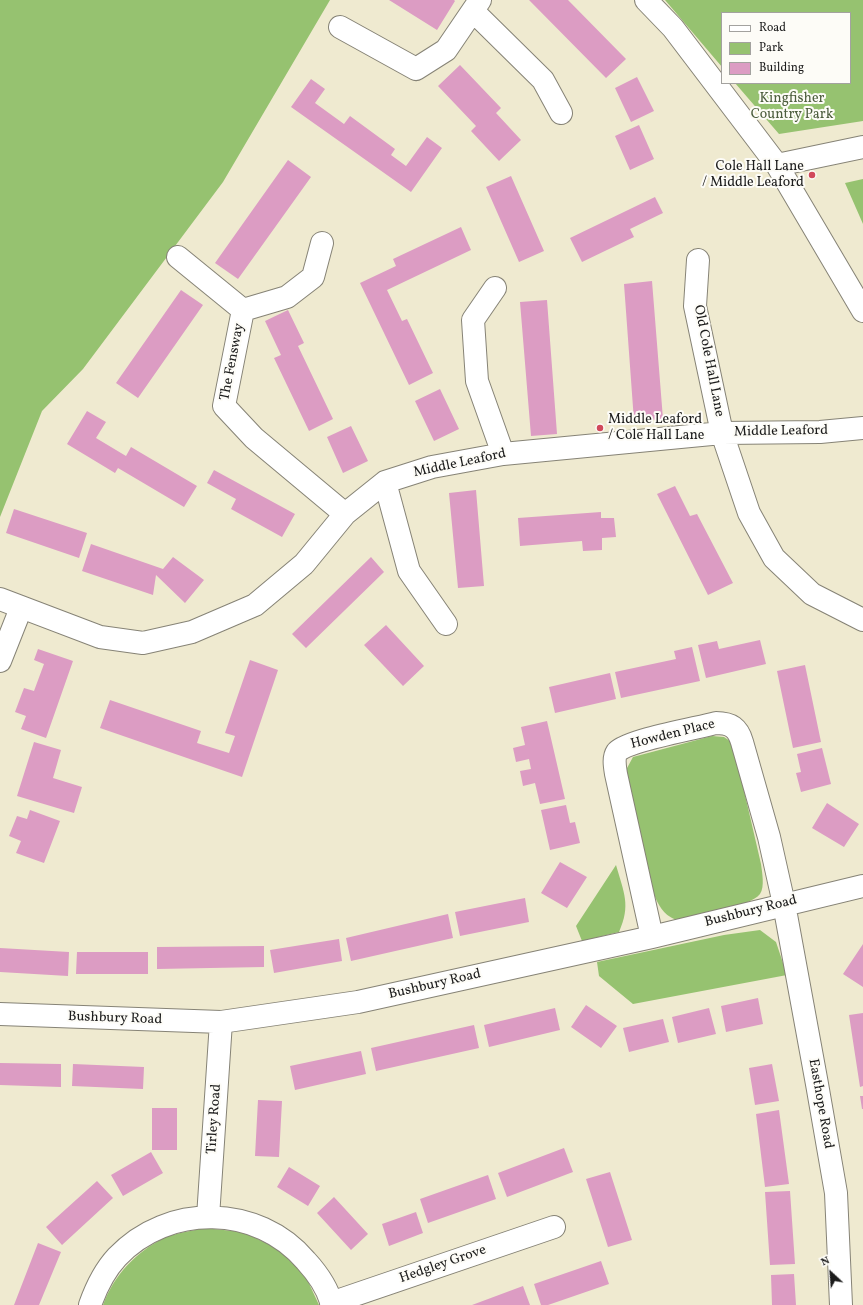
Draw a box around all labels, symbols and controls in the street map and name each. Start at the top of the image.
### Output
legend [721,12,851,84]
text: Road [759,20,786,36]
text: Park [759,40,784,56]
text: Building [759,60,804,76]
park label: Kingfisher Country Park [751,91,833,124]
place label: Cole Hall Lane / Middle Leaford [702,159,804,192]
marker: Cole Hall Lane / Middle Leaford [807,170,817,180]
street label: Old Cole Hall Lane [689,304,727,418]
street label: The Fensway [217,322,249,402]
place label: Middle Leaford / Cole Hall Lane [608,412,704,444]
marker: Middle Leaford / Cole Hall Lane [595,423,605,433]
street label: Middle Leaford [734,423,828,441]
street label: Middle Leaford [412,446,508,482]
street label: Howden Place [629,716,717,754]
street label: Bushbury Road [703,892,799,932]
street label: Bushbury Road [387,966,483,1004]
street label: Bushbury Road [68,1009,162,1029]
street label: Easthope Road [804,1058,836,1150]
street label: Tirley Road [204,1083,226,1155]
street label: Hedgley Grove [397,1242,489,1288]
north arrow [811,1253,851,1293]
text: N [819,1253,832,1270]

